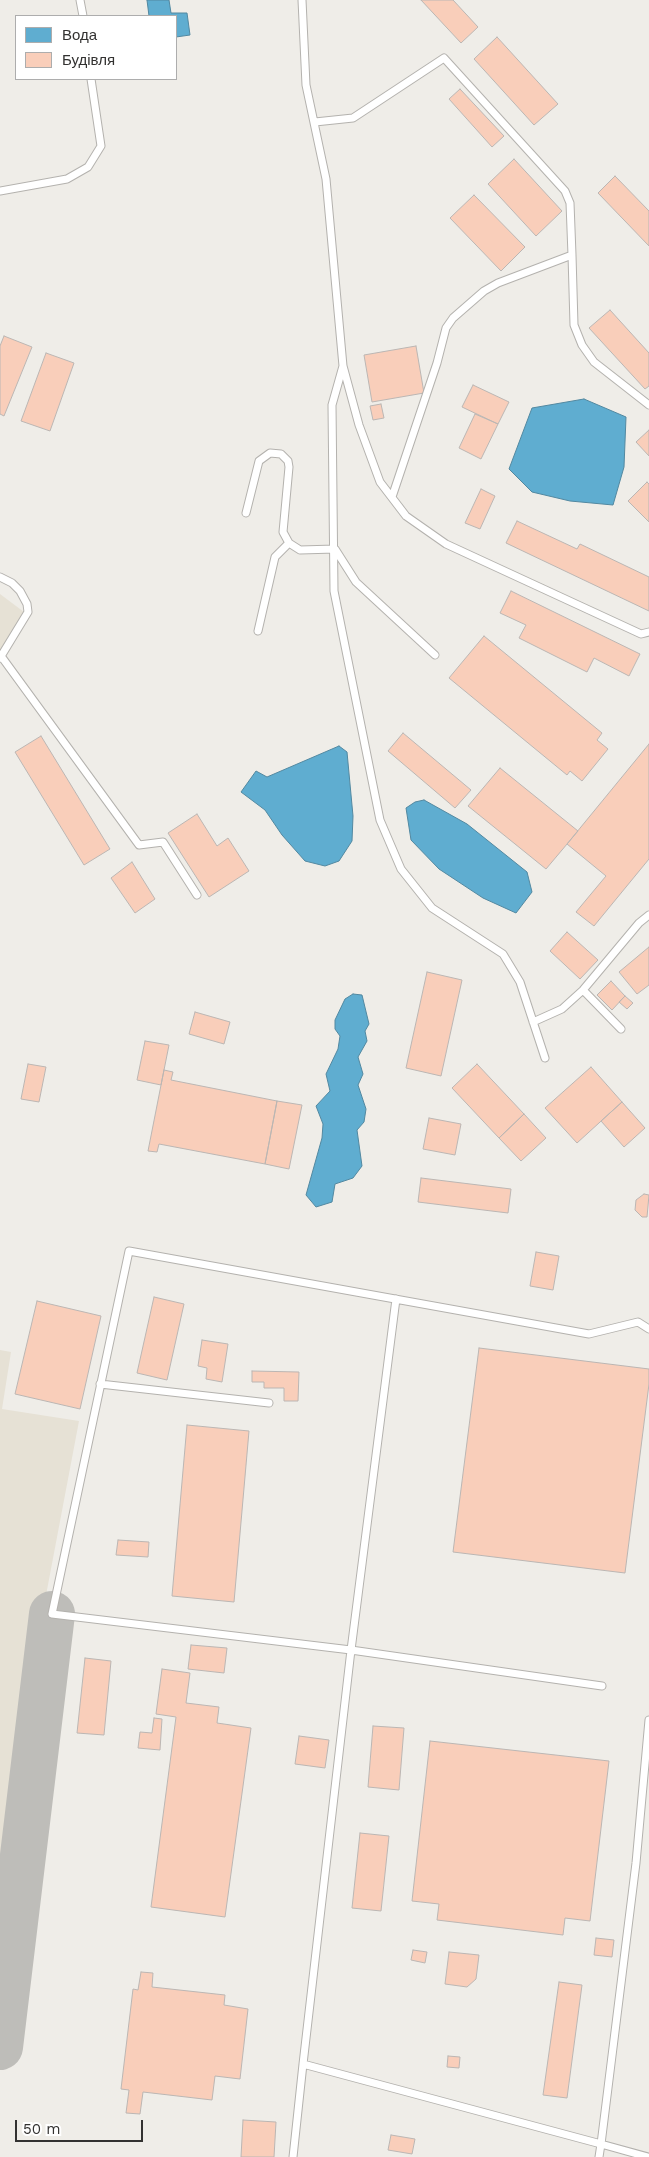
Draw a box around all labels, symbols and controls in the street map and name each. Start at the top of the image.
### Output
legend [15,15,178,80]
text: Вода [62,26,97,44]
text: Будівля [62,51,115,69]
scale bar [18,2110,145,2142]
text: 50 m [23,2120,60,2138]

